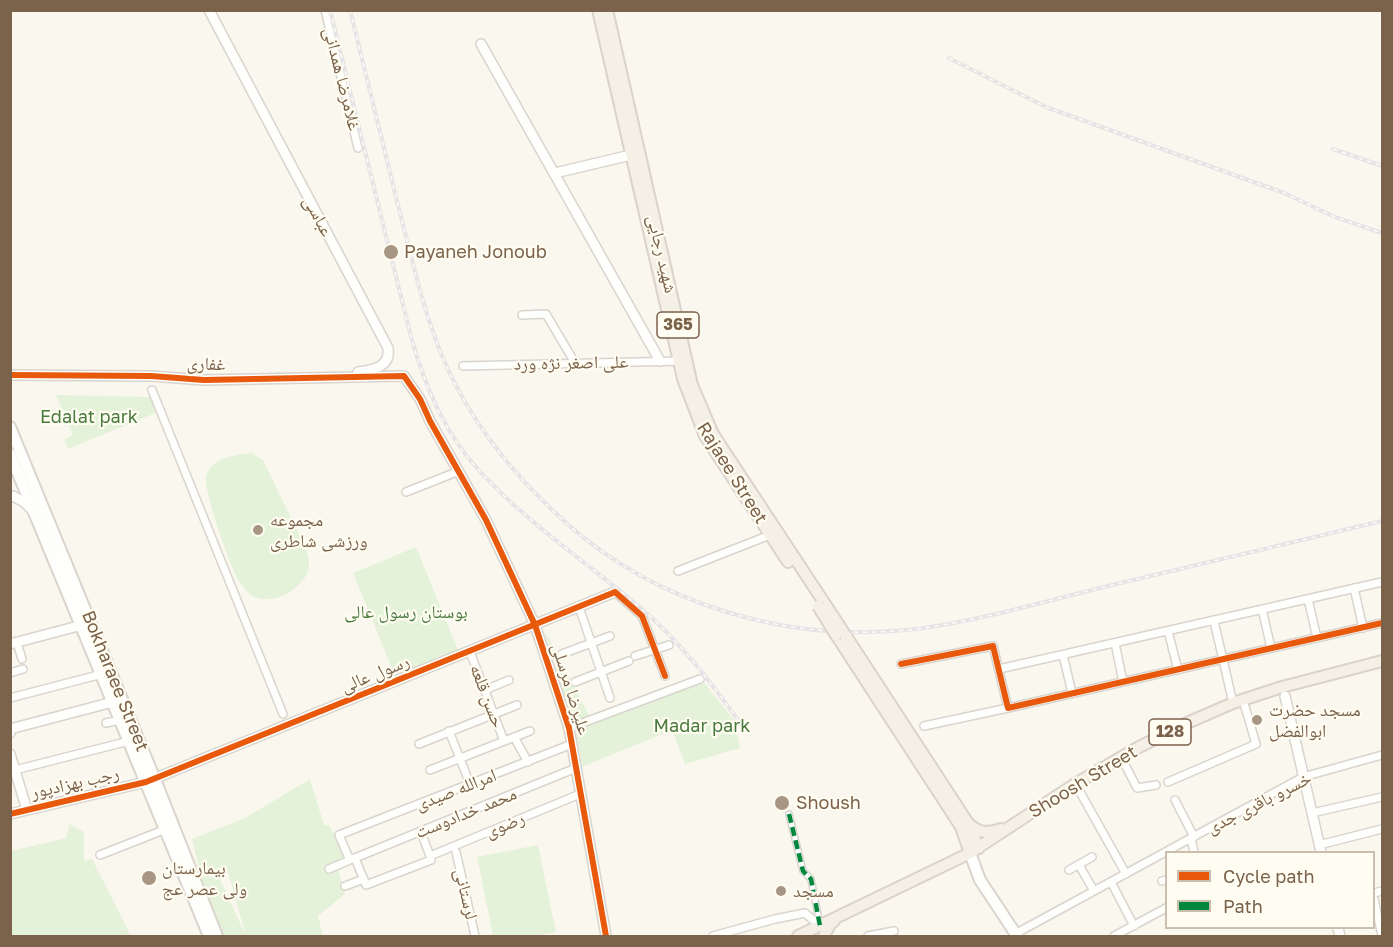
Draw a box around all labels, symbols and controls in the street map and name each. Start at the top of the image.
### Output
street label: غلامرضا همدانی [319,25,365,133]
street label: عباسی [298,192,338,240]
street label: شهید رجایی [643,213,681,295]
place label: Payaneh Jonoub [404,241,547,263]
marker: Payaneh Jonoub [382,243,400,261]
road number: 365 [657,312,699,338]
street label: علی اصغر نژه ورد [513,351,629,375]
street label: غفاری [186,353,226,375]
park label: Edalat park [40,406,138,428]
street label: Rajaee Street [692,418,772,528]
place label: مجموعه ورزشی شاطری [270,509,368,552]
marker: مجموعه ورزشی شاطری [251,523,265,537]
park label: بوستان رسول عالی [344,601,468,623]
street label: Bokharaee Street [77,607,153,755]
street label: علیرضا مرسلی [547,641,595,737]
street label: رسول عالی [337,650,413,698]
street label: حسن قلعه [465,661,509,731]
place label: مسجد حضرت ابوالفضل [1269,699,1361,742]
marker: مسجد حضرت ابوالفضل [1250,713,1264,727]
park label: Madar park [654,715,750,737]
road number: 128 [1149,719,1191,745]
street label: Shoosh Street [1025,741,1141,823]
street label: رجب بهزادپور [29,762,121,804]
street label: امرالله صیدی [412,765,500,815]
street label: خسرو باقری جدی [1203,767,1315,839]
street label: محمد خدادوست [412,783,520,843]
place label: Shoush [796,792,861,814]
marker: Shoush [773,794,791,812]
street label: رضوی [482,807,528,843]
legend [1165,851,1375,929]
place label: بیمارستان ولی عصر عج [162,857,247,900]
text: Cycle path [1223,865,1315,887]
street label: لرستانی [450,867,482,921]
marker: بیمارستان ولی عصر عج [140,869,158,887]
place label: مسجد [793,880,834,902]
marker: مسجد [774,884,788,898]
text: Path [1223,895,1263,917]

